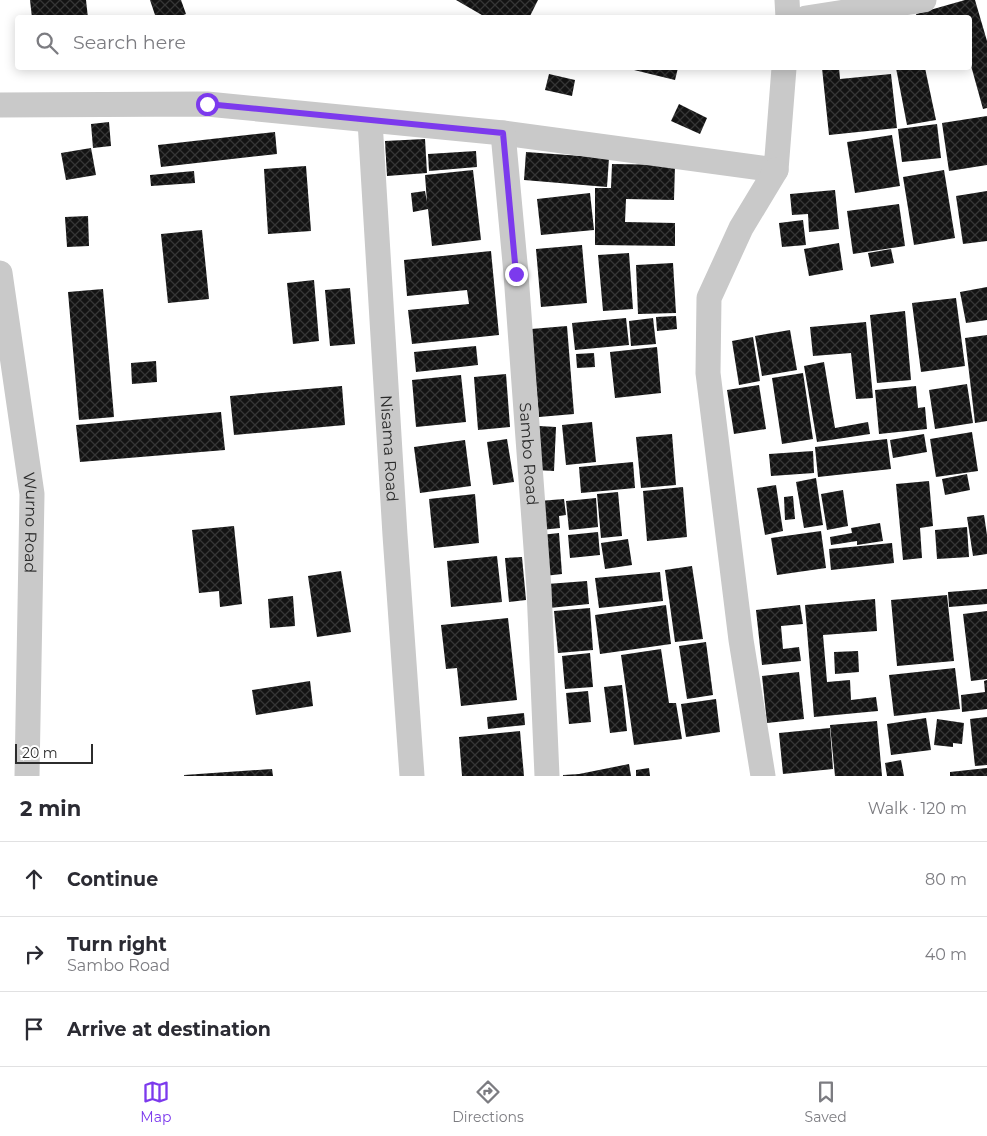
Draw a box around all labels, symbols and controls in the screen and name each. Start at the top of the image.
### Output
search box [15,15,972,70]
icon: search [33,29,61,57]
text: Search here [73,31,186,54]
route start [196,93,219,116]
route end [505,263,528,286]
street label: Nisama Road [377,394,402,502]
street label: Sambo Road [516,402,542,506]
street label: Wurno Road [19,471,42,573]
scale bar [15,741,92,764]
text: 20 m [22,744,58,762]
text: 2 min [20,796,81,821]
text: Walk · 120 m [868,799,967,818]
icon: ahead [20,865,48,893]
text: Continue [67,868,158,891]
text: 80 m [925,870,967,889]
text: Turn right [67,933,167,956]
icon: right [20,940,48,968]
text: 40 m [925,945,967,964]
text: Sambo Road [67,956,170,975]
icon: arrive [20,1015,48,1043]
text: Arrive at destination [67,1018,271,1041]
tab: Map [140,1078,171,1126]
tab: Directions [452,1078,524,1126]
tab: Saved [805,1078,847,1126]

